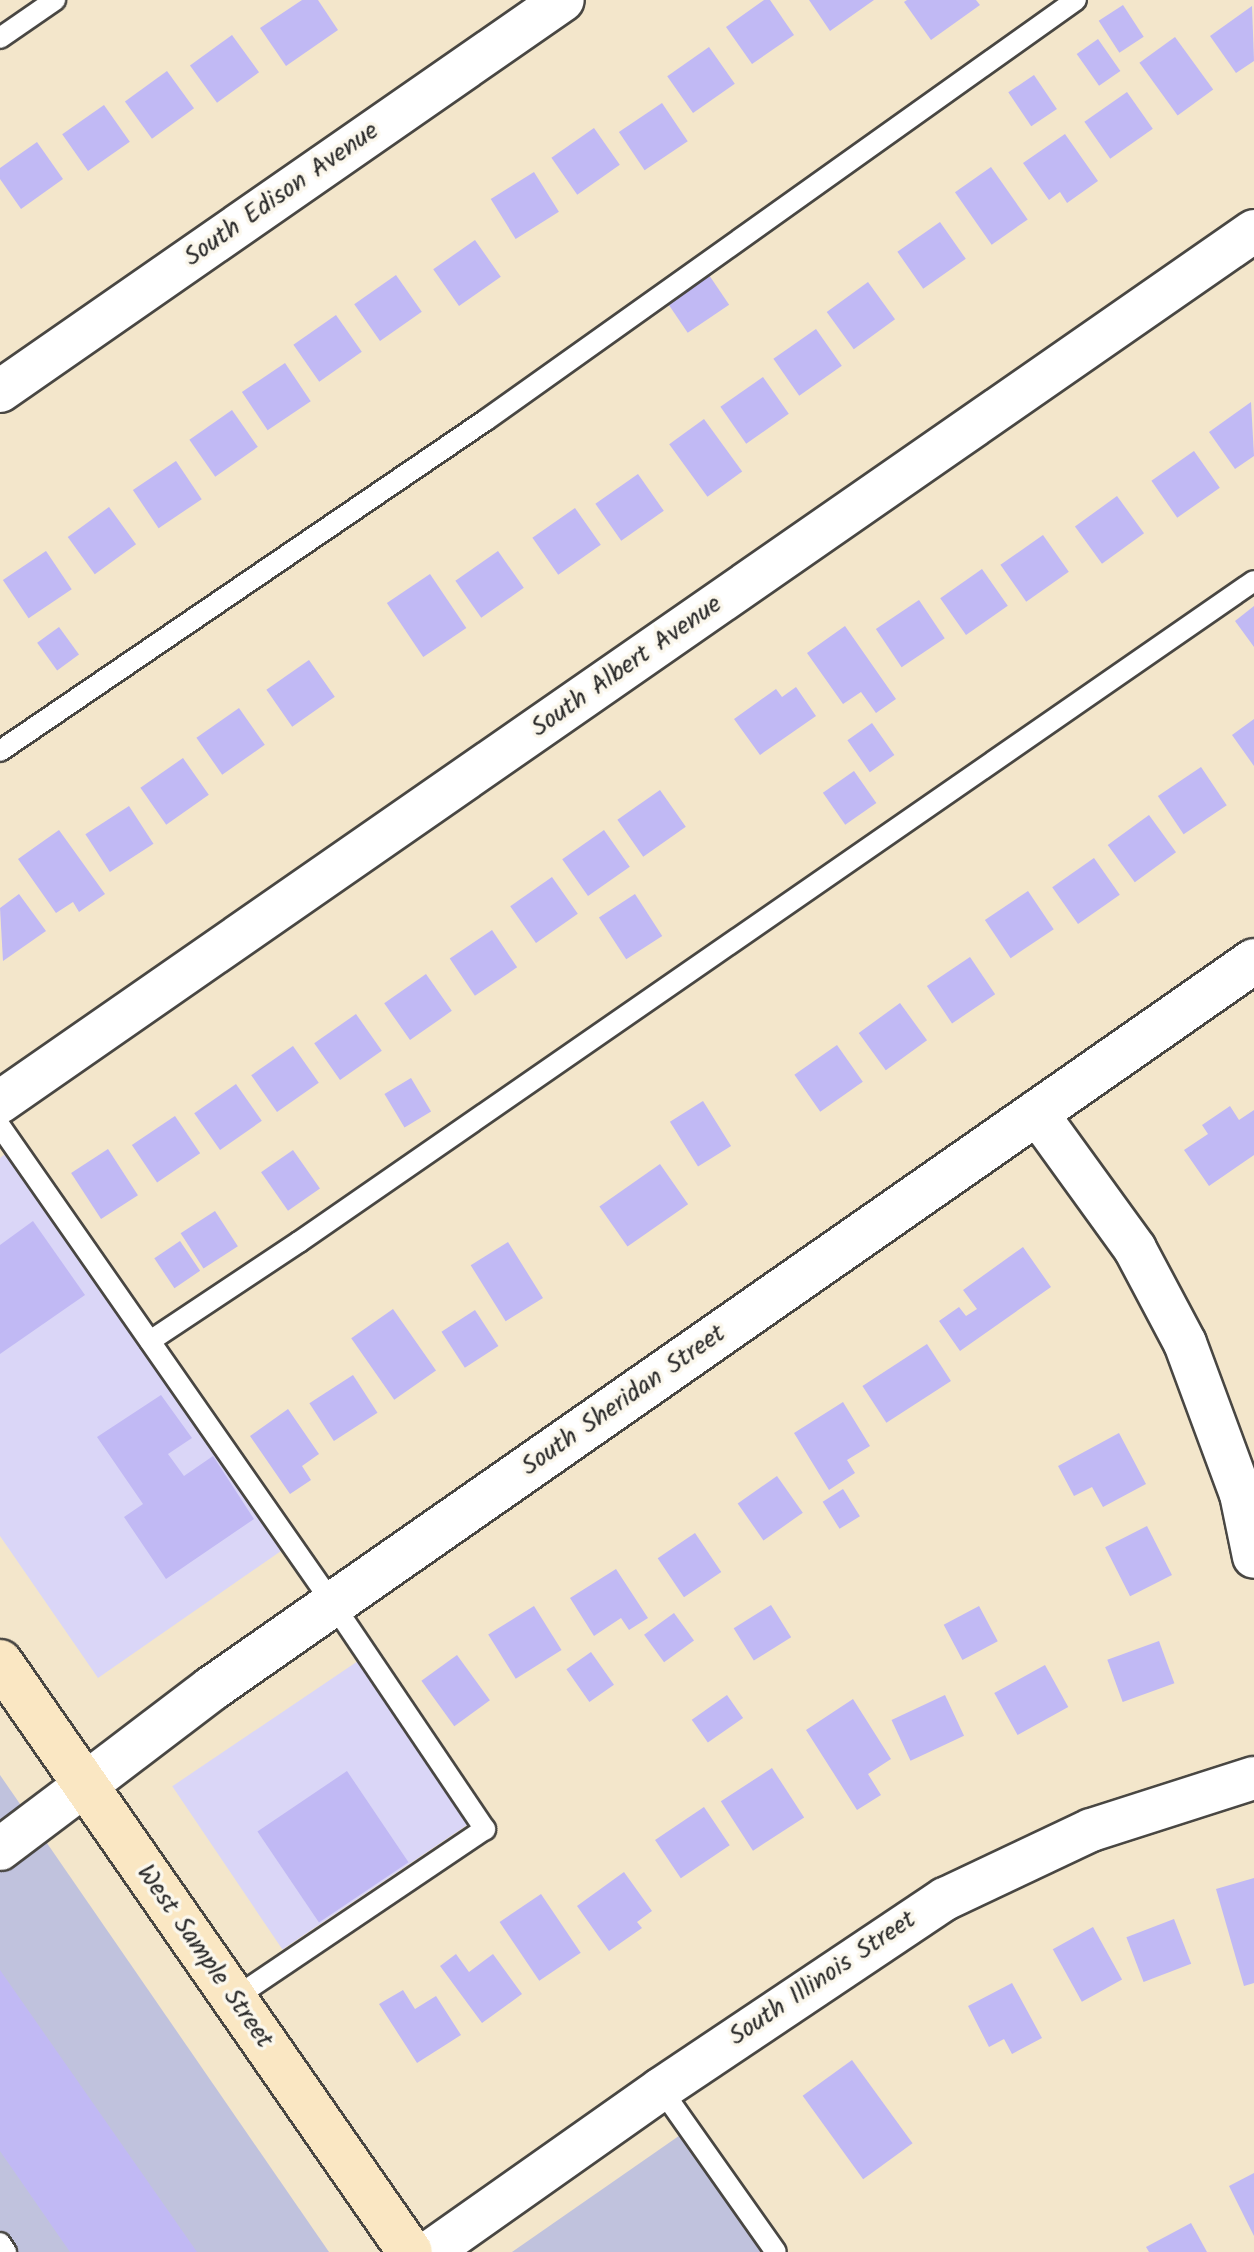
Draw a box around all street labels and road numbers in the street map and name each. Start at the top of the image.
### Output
street label: South Edison Avenue [179,116,385,274]
street label: South Albert Avenue [526,589,728,745]
street label: South Sheridan Street [516,1319,732,1483]
street label: West Sample Street [129,1859,279,2055]
street label: South Illinois Street [724,1905,922,2053]

